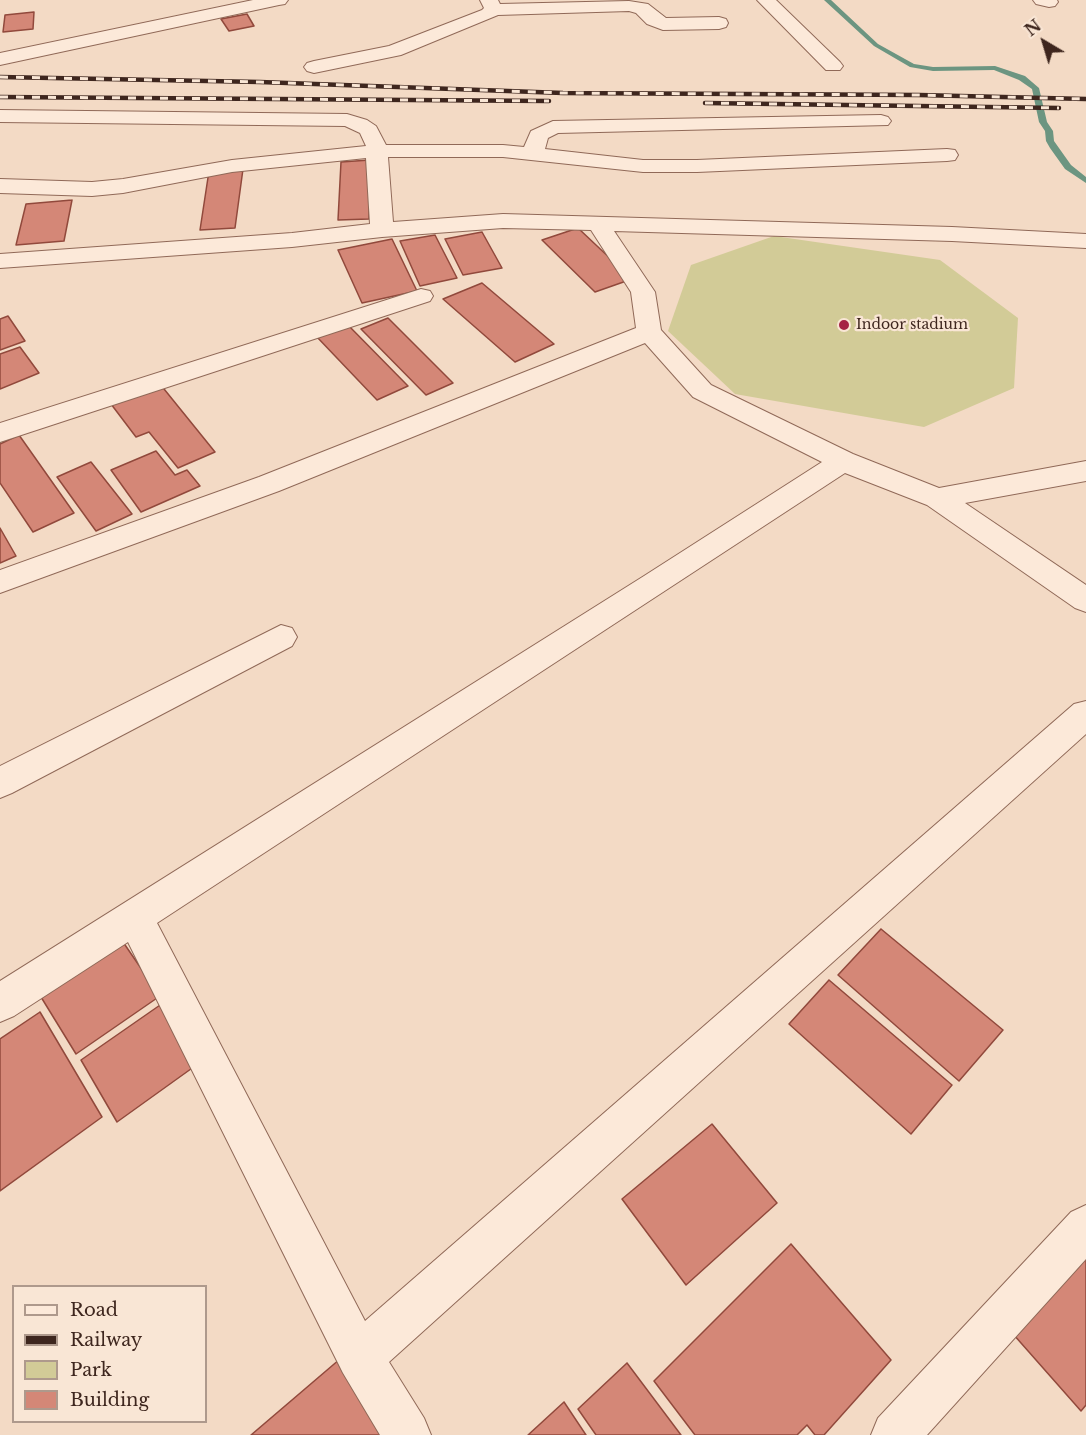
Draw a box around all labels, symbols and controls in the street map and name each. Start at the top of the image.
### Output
north arrow [1014,12,1074,72]
text: N [1021,15,1045,40]
place label: Indoor stadium [856,317,968,333]
marker: Indoor stadium [837,318,851,332]
legend [12,1285,207,1423]
text: Road [70,1299,118,1321]
text: Railway [70,1329,142,1351]
text: Park [70,1359,112,1381]
text: Building [70,1389,149,1411]

